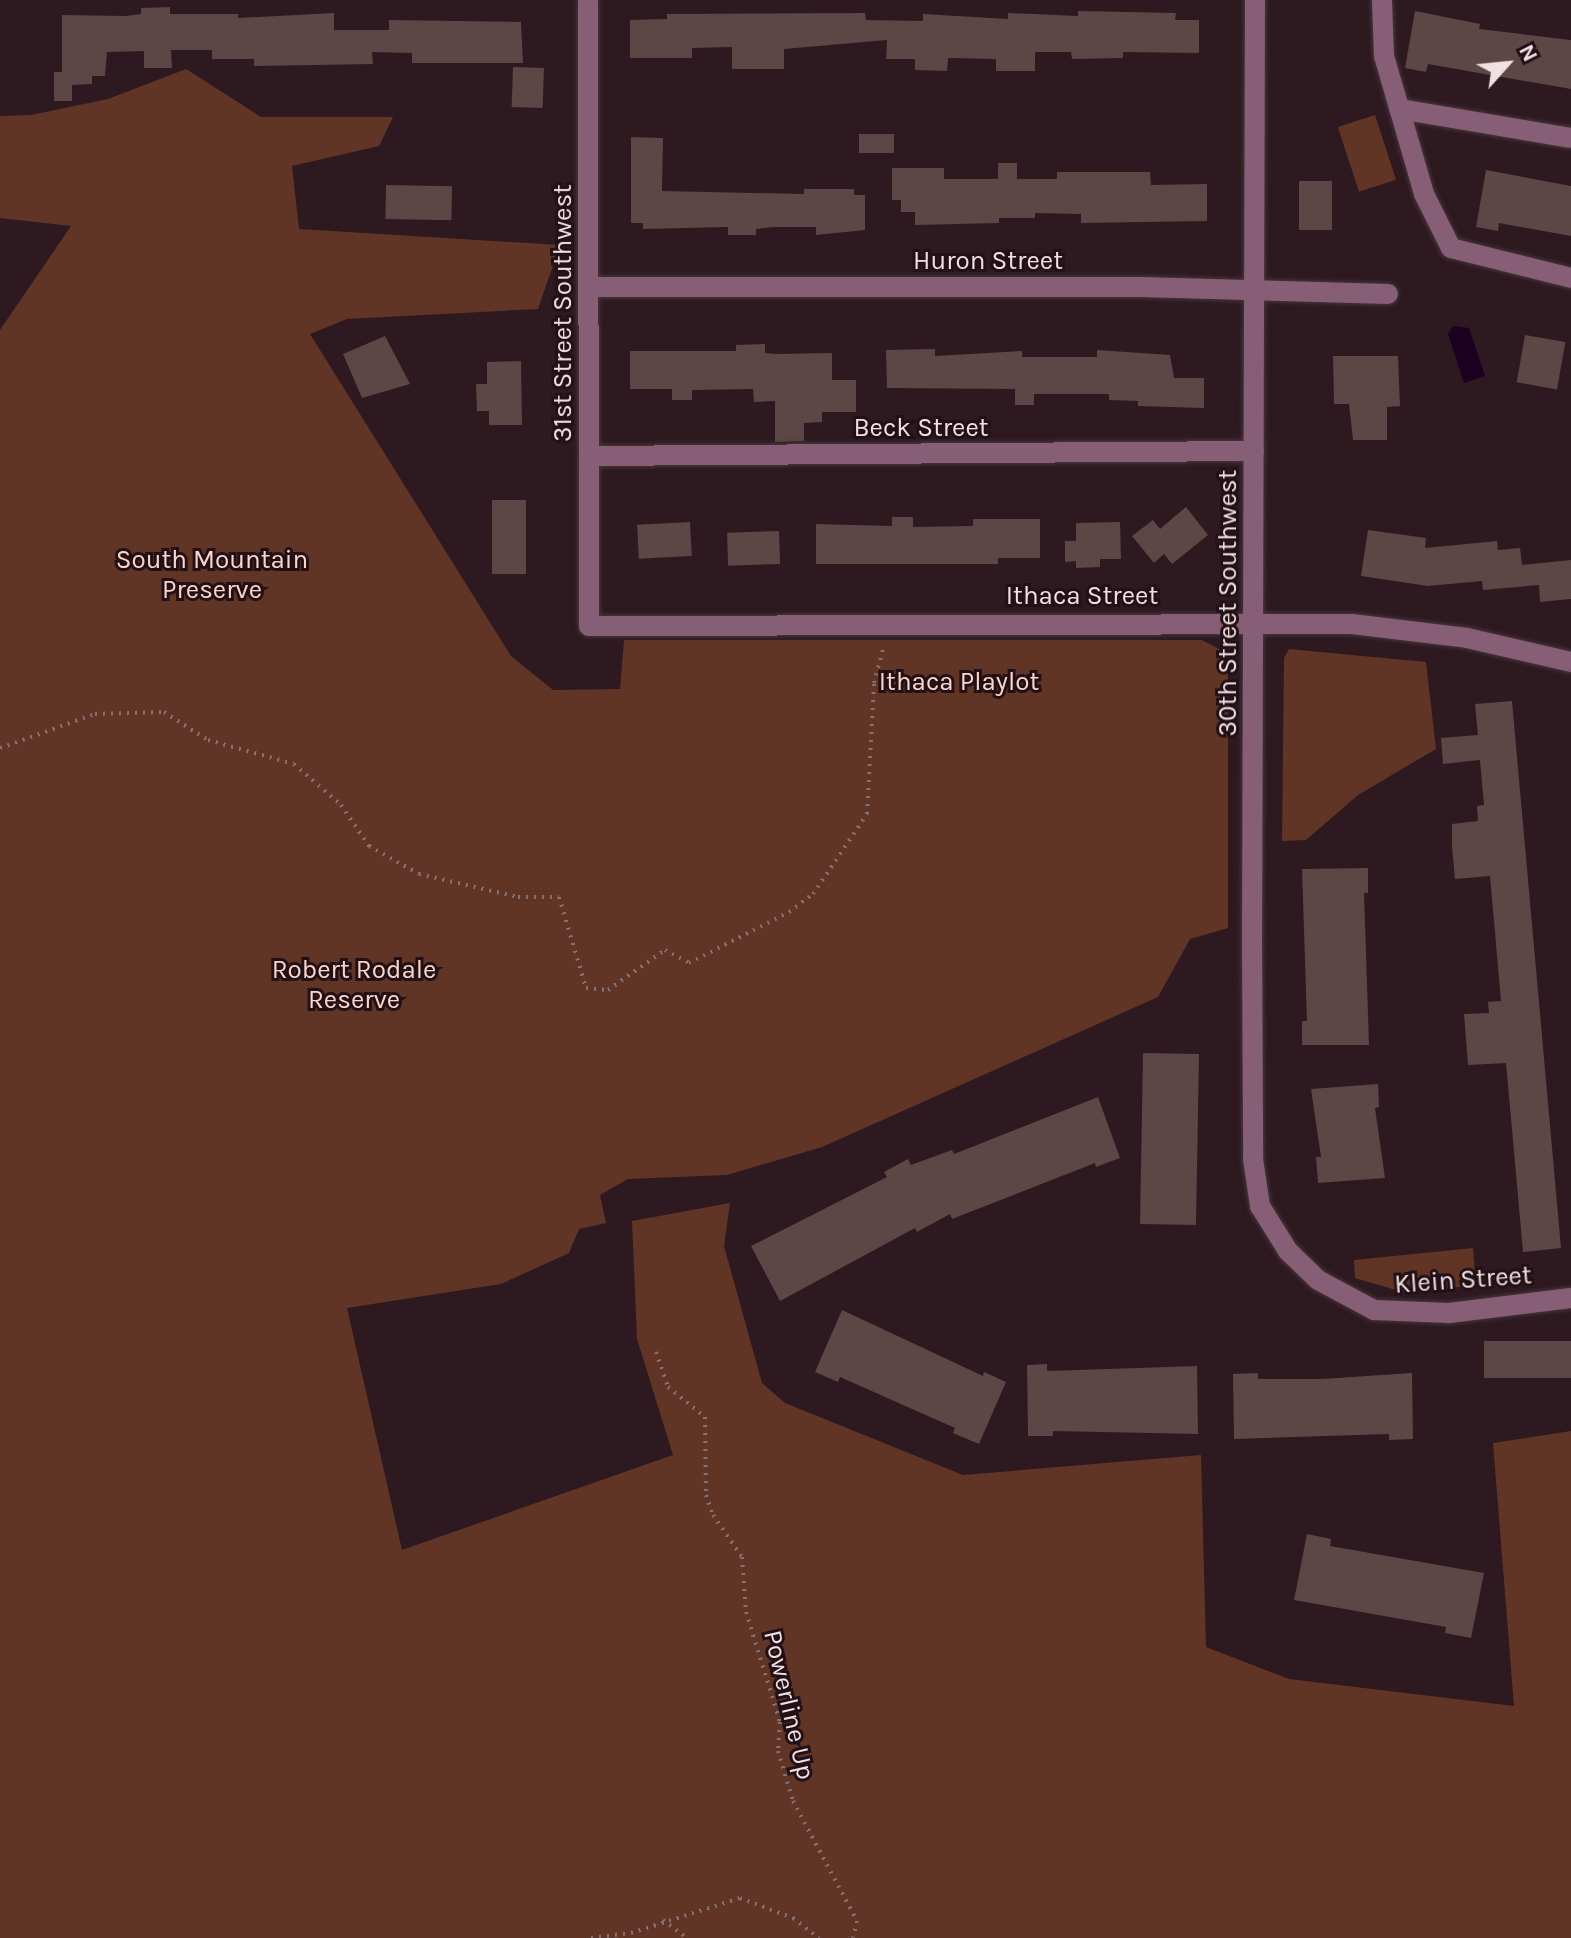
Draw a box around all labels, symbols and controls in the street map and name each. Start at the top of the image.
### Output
north arrow [1467,24,1547,104]
text: N [1513,40,1544,66]
street label: 31st Street Southwest [547,184,579,442]
street label: Huron Street [913,245,1063,277]
street label: Beck Street [853,412,989,444]
street label: 30th Street Southwest [1212,470,1244,736]
park label: South Mountain Preserve [116,544,308,606]
street label: Ithaca Street [1006,580,1158,612]
park label: Ithaca Playlot [879,666,1039,698]
park label: Robert Rodale Reserve [272,954,436,1016]
street label: Klein Street [1393,1260,1533,1300]
street label: Powerline Up [757,1627,821,1783]

